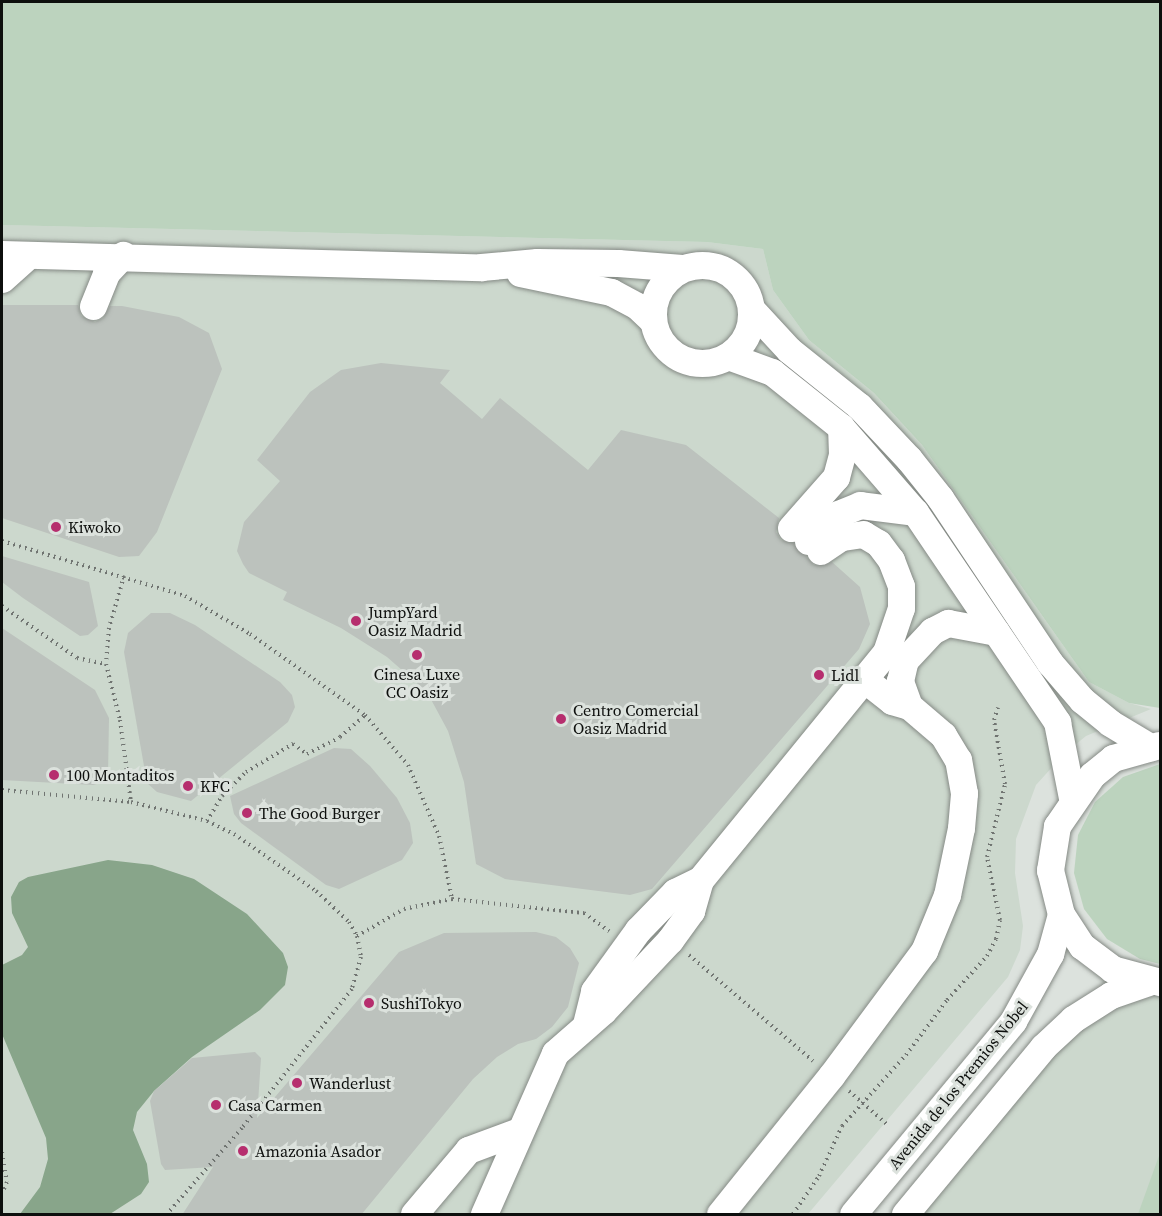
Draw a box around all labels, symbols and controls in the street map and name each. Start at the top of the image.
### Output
place label: Kiwoko [68,517,121,537]
marker: Kiwoko [49,520,63,534]
place label: JumpYard Oasiz Madrid [368,602,462,640]
marker: JumpYard Oasiz Madrid [349,614,363,628]
marker: Cinesa Luxe CC Oasiz [410,648,424,662]
place label: Cinesa Luxe CC Oasiz [374,664,460,702]
place label: Lidl [831,665,859,685]
marker: Lidl [812,668,826,682]
place label: Centro Comercial Oasiz Madrid [573,700,699,738]
marker: Centro Comercial Oasiz Madrid [554,712,568,726]
place label: 100 Montaditos [66,765,174,785]
marker: 100 Montaditos [47,768,61,782]
place label: KFC [200,776,230,796]
marker: KFC [181,779,195,793]
place label: The Good Burger [259,803,380,823]
marker: The Good Burger [240,806,254,820]
place label: SushiTokyo [381,993,462,1013]
marker: SushiTokyo [362,996,376,1010]
street label: Avenida de los Premios Nobel [884,997,1032,1173]
place label: Wanderlust [309,1073,391,1093]
marker: Wanderlust [290,1076,304,1090]
place label: Casa Carmen [228,1095,322,1115]
marker: Casa Carmen [209,1098,223,1112]
place label: Amazonia Asador [255,1141,381,1161]
marker: Amazonia Asador [236,1144,250,1158]

